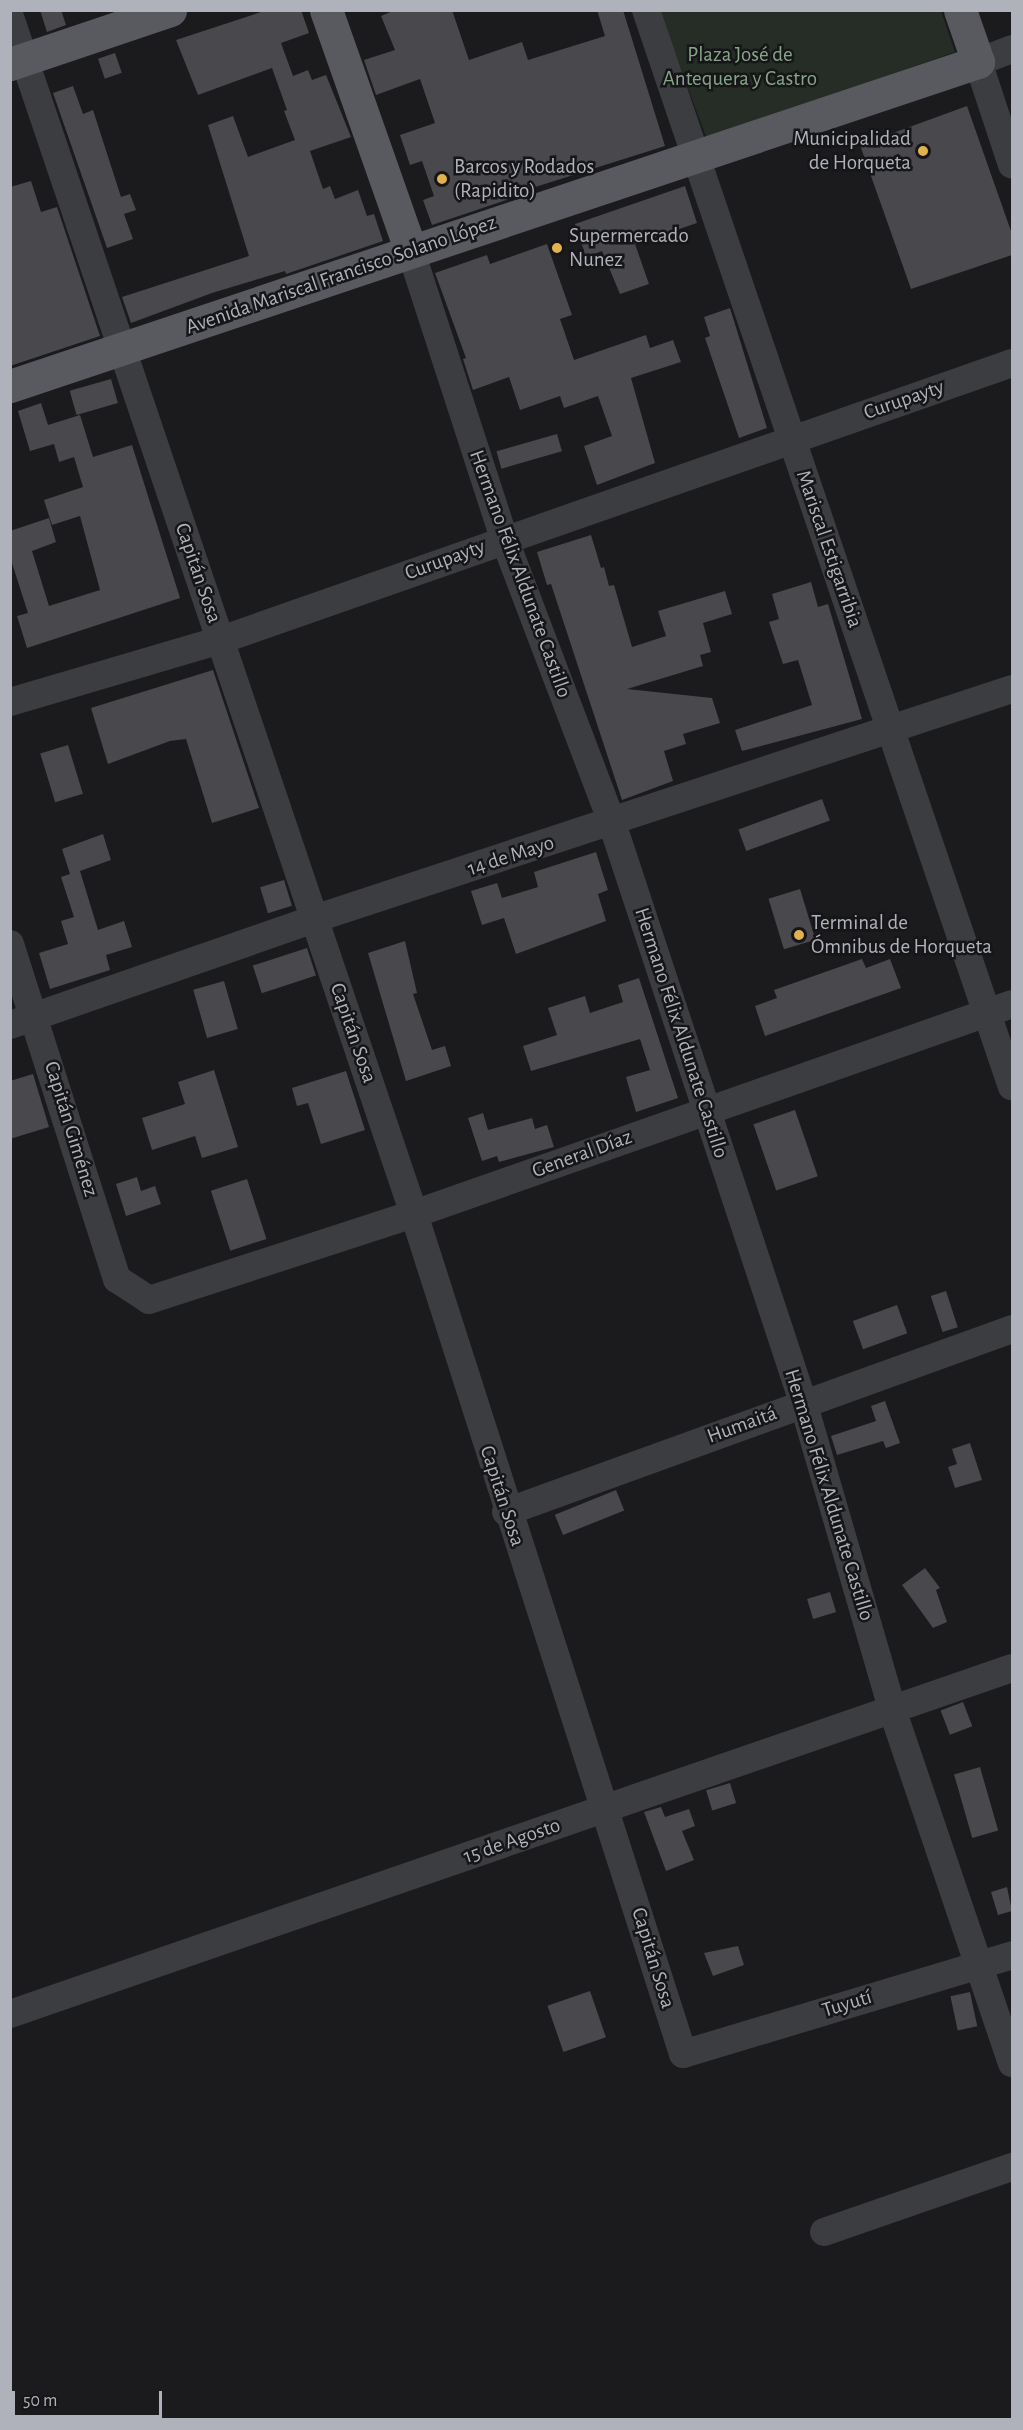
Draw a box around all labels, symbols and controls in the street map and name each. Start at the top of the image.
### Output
park label: Plaza José de Antequera y Castro [663,42,817,92]
place label: Municipalidad de Horqueta [793,126,911,176]
marker: Municipalidad de Horqueta [916,144,930,158]
place label: Barcos y Rodados (Rapidito) [454,154,594,204]
marker: Barcos y Rodados (Rapidito) [435,172,449,186]
street label: Avenida Mariscal Francisco Solano López [182,210,500,340]
place label: Supermercado Nunez [569,223,689,273]
marker: Supermercado Nunez [550,241,564,255]
street label: Curupayty [860,375,948,425]
street label: Hermano Félix Aldunate Castillo [463,447,577,701]
street label: Mariscal Estigarribia [790,467,868,631]
street label: Capitán Sosa [169,520,227,626]
street label: Curupayty [402,534,488,586]
street label: 14 de Mayo [465,830,557,882]
street label: Hermano Félix Aldunate Castillo [629,905,733,1161]
place label: Terminal de Ómnibus de Horqueta [811,910,992,960]
marker: Terminal de Ómnibus de Horqueta [792,928,806,942]
street label: Capitán Sosa [324,980,382,1086]
street label: Capitán Giménez [38,1058,104,1200]
street label: General Díaz [529,1124,635,1184]
street label: Hermano Félix Aldunate Castillo [779,1366,879,1624]
street label: Humaitá [704,1401,780,1449]
street label: Capitán Sosa [474,1443,530,1549]
street label: 15 de Agosto [460,1813,564,1869]
street label: Capitán Sosa [626,1905,680,2011]
street label: Tuyutí [819,1985,875,2023]
scale bar [15,2379,165,2417]
text: 50 m [23,2392,57,2410]

